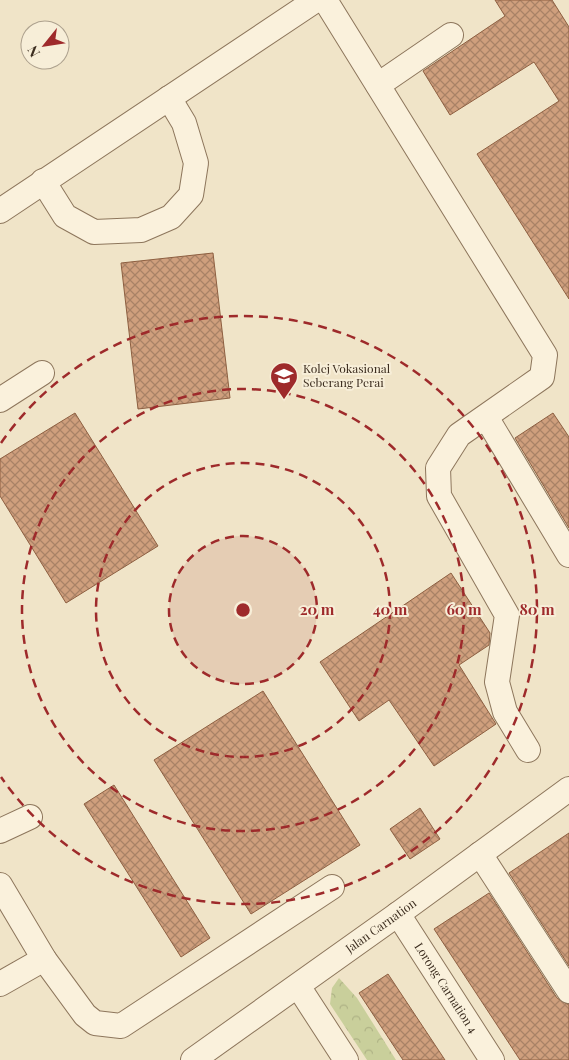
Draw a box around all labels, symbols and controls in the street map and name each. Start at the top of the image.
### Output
north arrow [20,20,70,70]
text: N [23,43,44,61]
place label: Kolej Vokasional Seberang Perai [303,360,391,390]
school or university icon: Kolej Vokasional Seberang Perai [269,361,299,400]
text: 20 m [300,599,335,619]
text: 40 m [373,599,408,619]
text: 60 m [446,599,482,619]
text: 80 m [519,599,555,619]
centre of rings [234,601,252,619]
street label: Jalan Carnation [341,894,419,957]
street label: Lorong Carnation 4 [411,939,482,1036]

